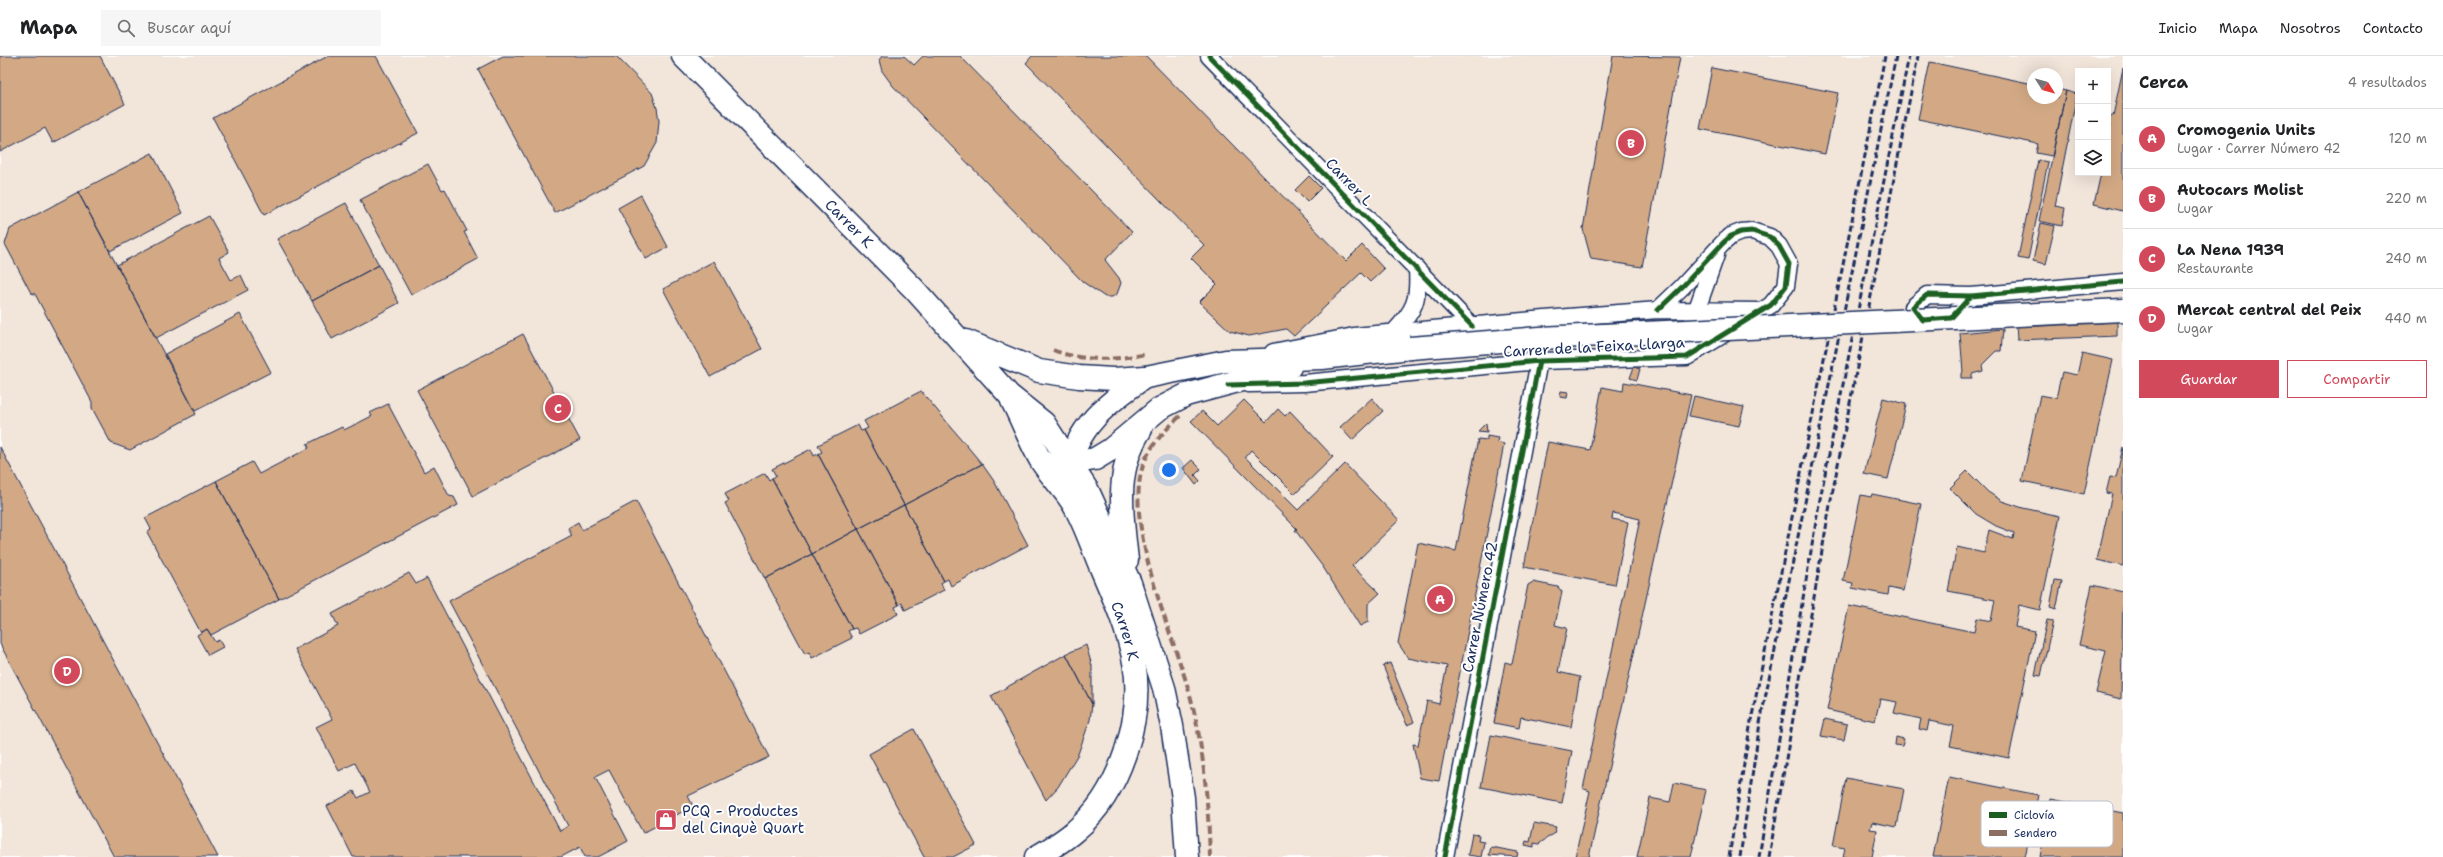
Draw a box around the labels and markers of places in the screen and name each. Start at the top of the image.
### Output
pin: B [1618,128,1644,158]
pin: C [545,393,571,423]
pin: A [1427,584,1453,614]
pin: D [54,656,80,686]
place label: PCQ - Productes del Cinquè Quart [682,801,804,838]
shop icon: PCQ - Productes del Cinquè Quart [653,807,679,833]

